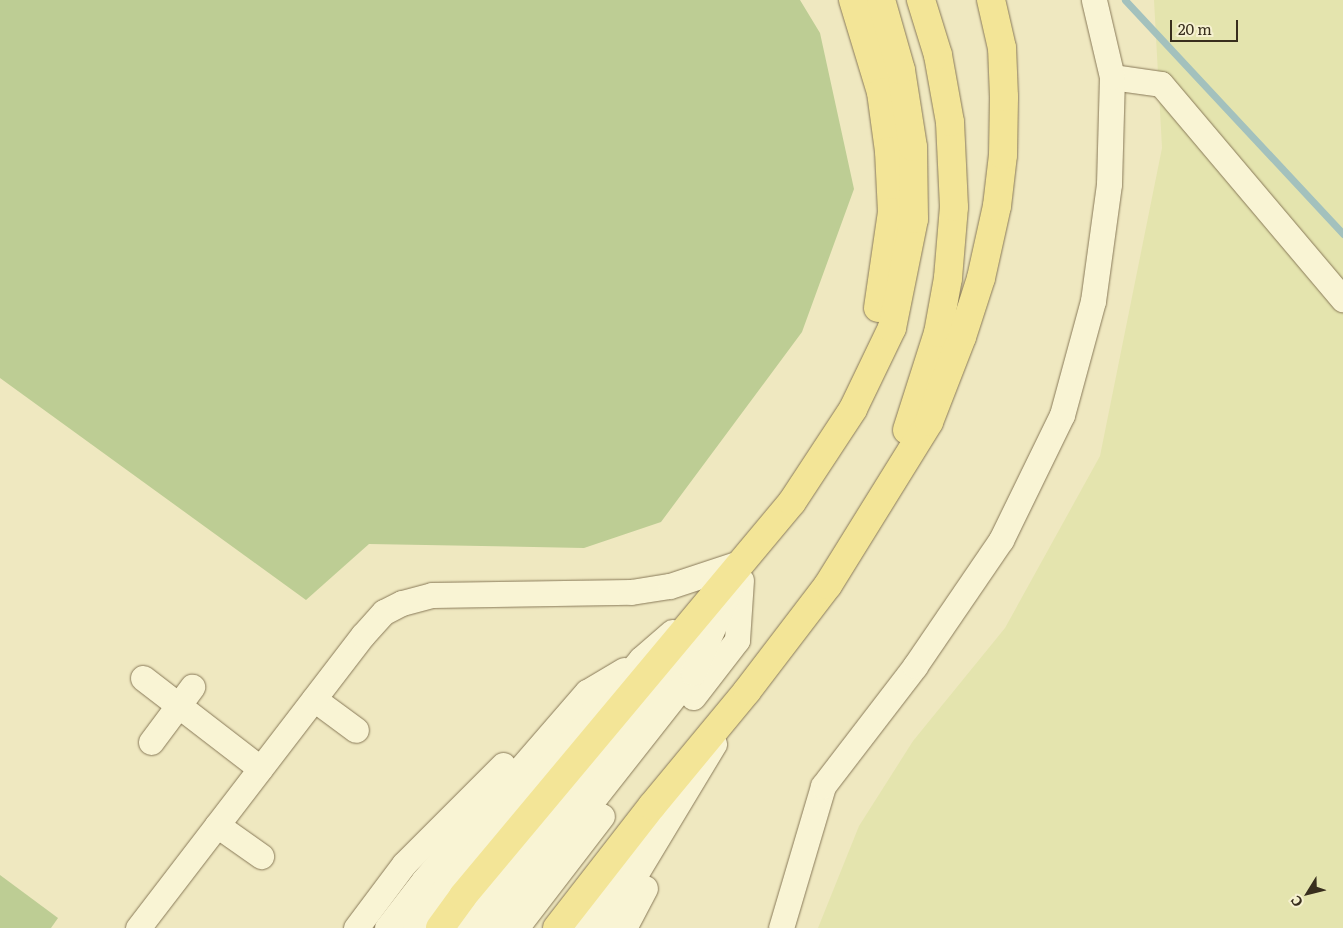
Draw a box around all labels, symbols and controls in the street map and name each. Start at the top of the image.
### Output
scale bar [1173,10,1240,42]
text: 20 m [1178,17,1212,40]
north arrow [1283,868,1333,918]
text: С [1285,892,1307,912]

